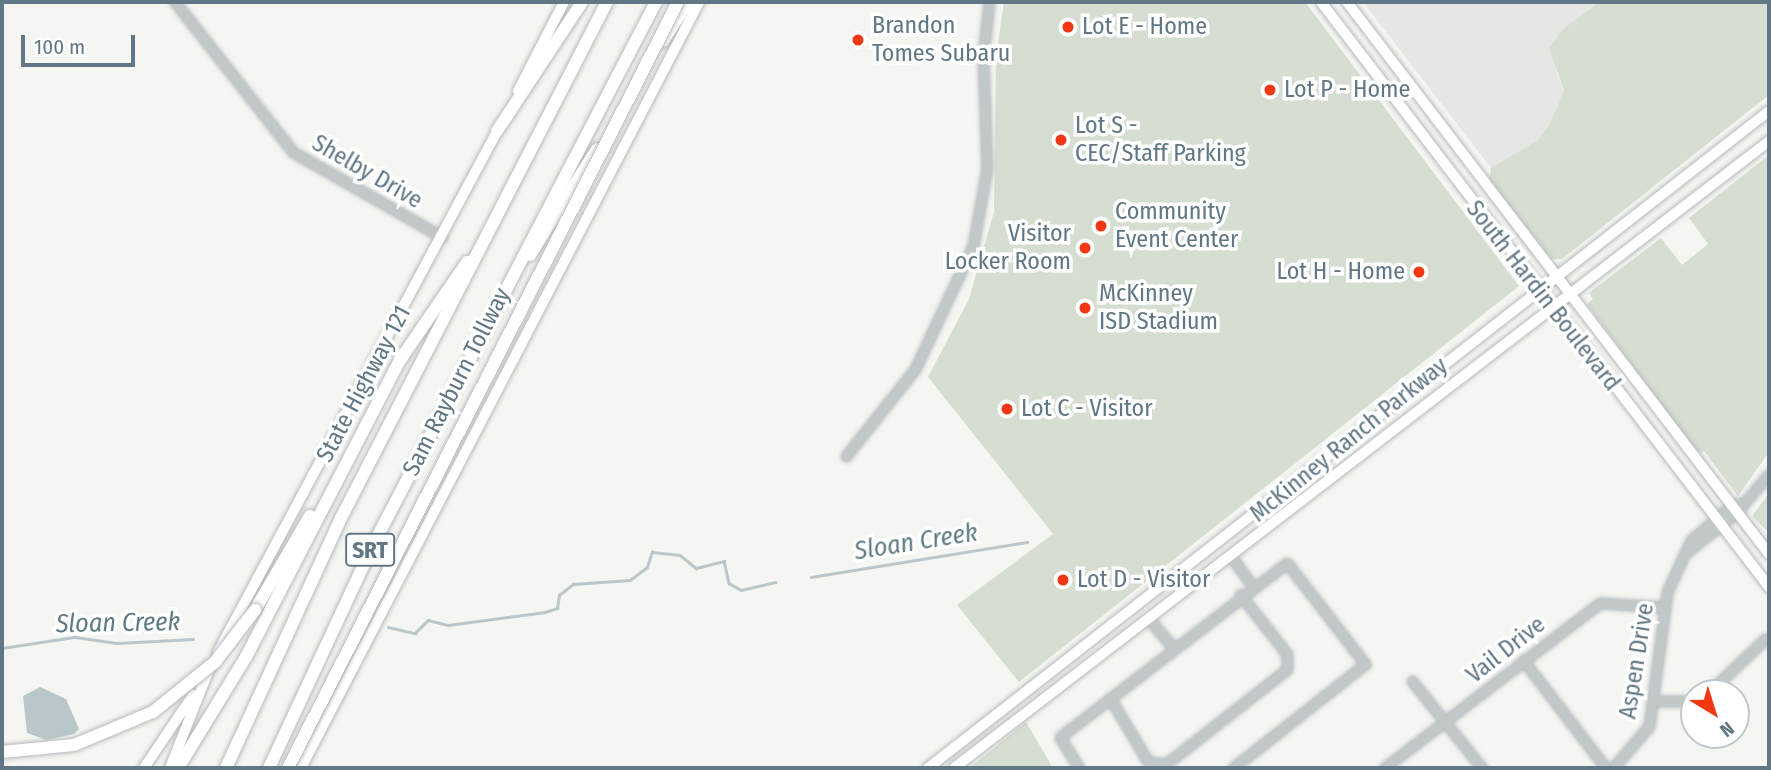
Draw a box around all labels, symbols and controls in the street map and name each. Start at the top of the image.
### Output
place label: Brandon Tomes Subaru [872,12,1010,68]
place label: Lot E - Home [1082,13,1207,41]
marker: Lot E - Home [1060,19,1076,35]
scale bar [24,21,138,65]
marker: Brandon Tomes Subaru [850,32,866,48]
text: 100 m [34,34,85,60]
place label: Lot P - Home [1284,76,1410,104]
marker: Lot P - Home [1262,82,1278,98]
place label: Lot S - CEC/Staff Parking [1075,112,1246,168]
street label: Shelby Drive [307,129,427,215]
marker: Lot S - CEC/Staff Parking [1053,132,1069,148]
street label: South Hardin Boulevard [1460,195,1626,397]
place label: Community Event Center [1115,198,1238,254]
marker: Community Event Center [1093,218,1109,234]
place label: Visitor Locker Room [945,220,1071,276]
marker: Visitor Locker Room [1077,240,1093,256]
place label: Lot H - Home [1277,258,1405,286]
marker: Lot H - Home [1411,264,1427,280]
place label: McKinney ISD Stadium [1099,280,1218,336]
street label: Sam Rayburn Tollway [397,283,517,481]
marker: McKinney ISD Stadium [1077,300,1093,316]
street label: State Highway 121 [311,301,417,467]
street label: McKinney Ranch Parkway [1245,352,1453,528]
place label: Lot C - Visitor [1021,395,1153,423]
marker: Lot C - Visitor [999,401,1015,417]
water label: Sloan Creek [852,517,980,567]
road number: SRT [344,530,396,570]
place label: Lot D - Visitor [1077,566,1210,594]
marker: Lot D - Visitor [1055,572,1071,588]
street label: Aspen Drive [1614,601,1660,721]
water label: Sloan Creek [55,606,181,640]
street label: Vail Drive [1461,610,1551,690]
north arrow [1680,679,1750,749]
text: N [1715,717,1739,742]

